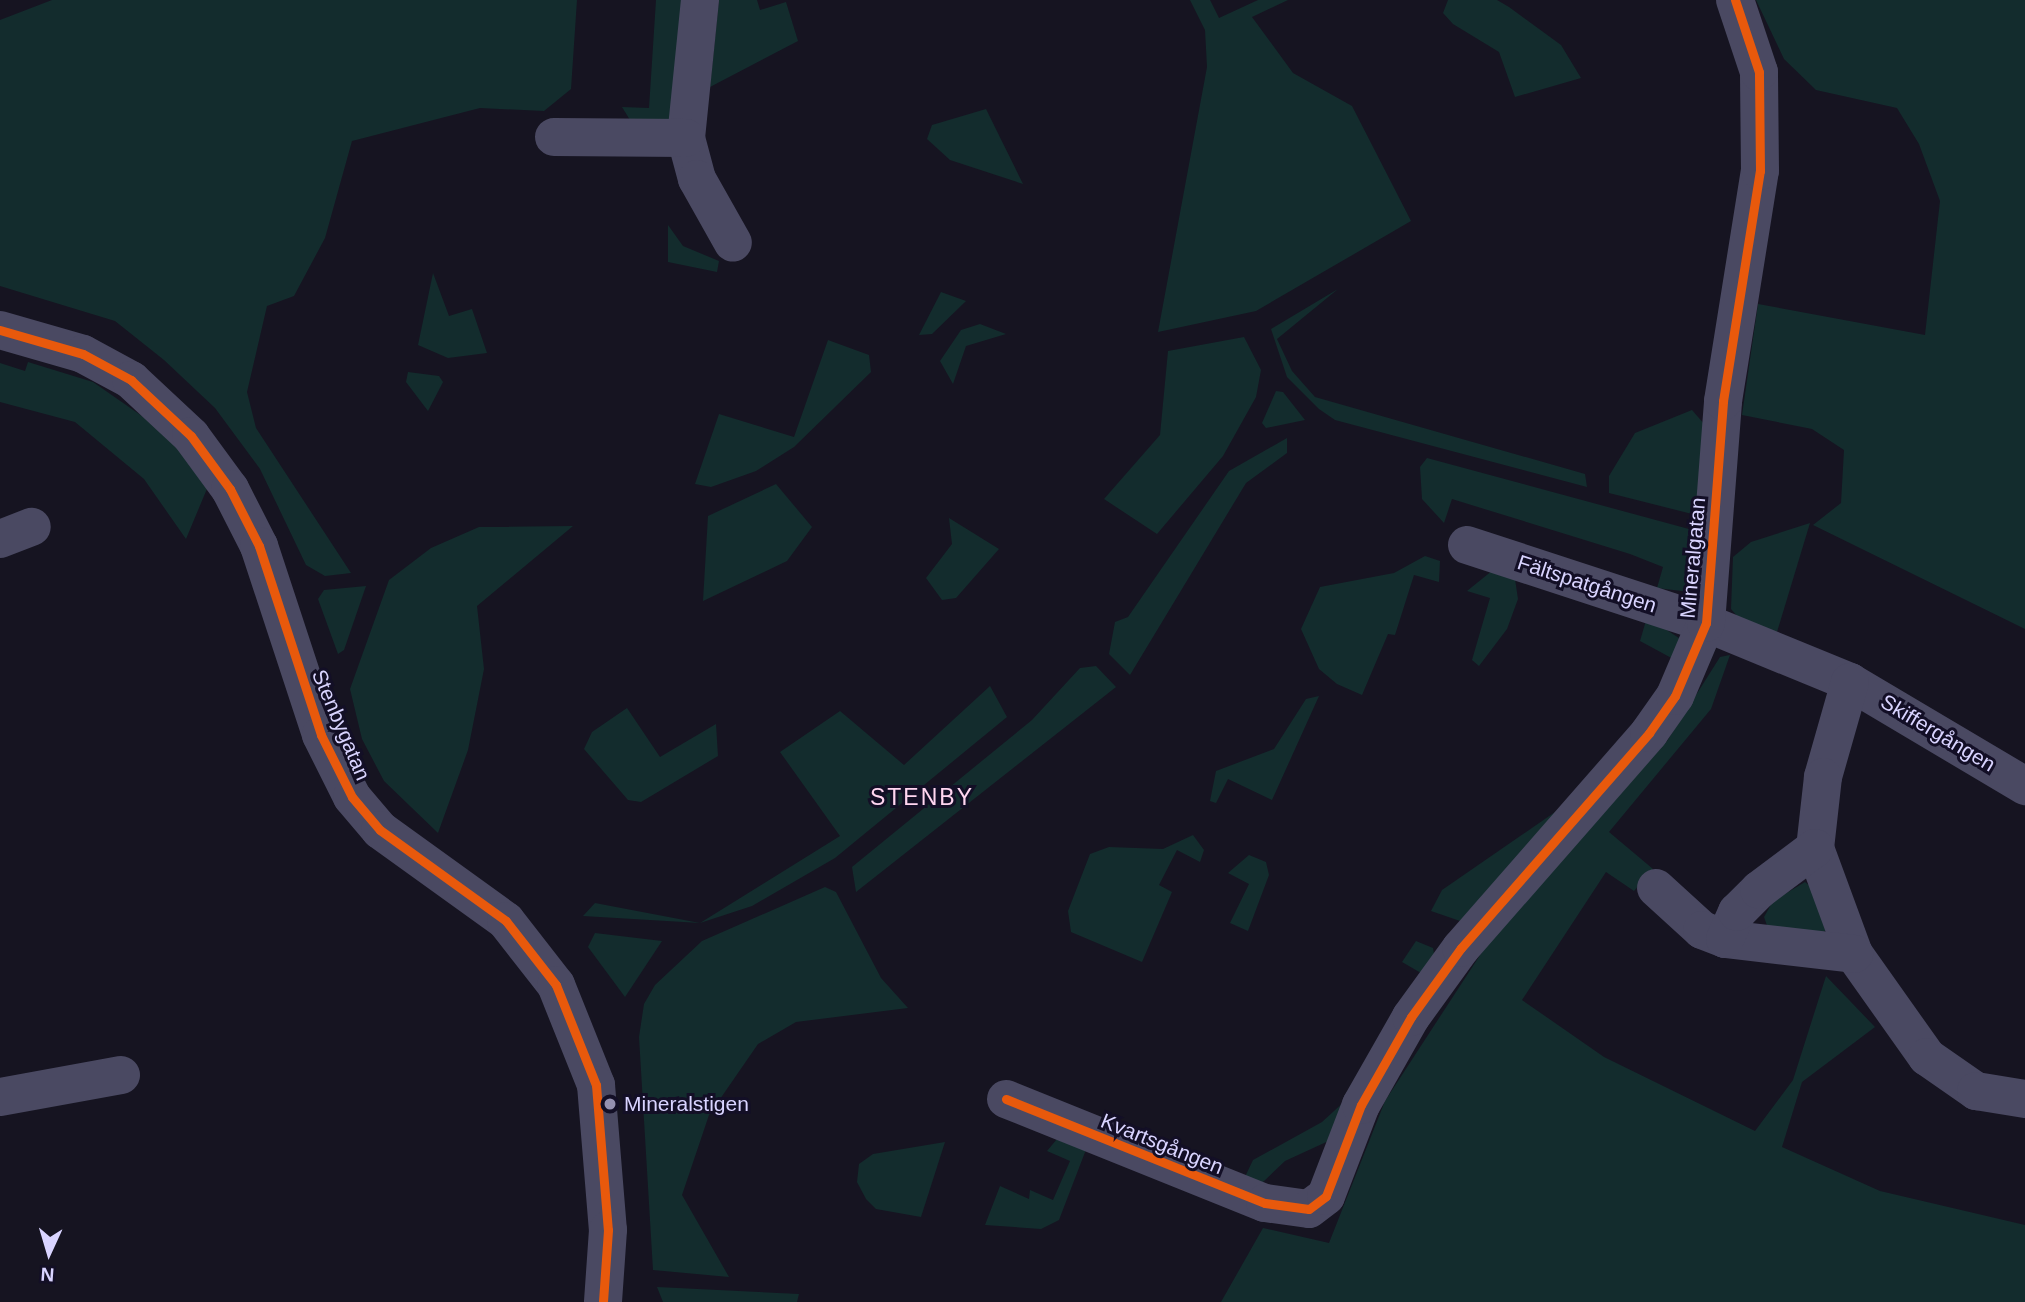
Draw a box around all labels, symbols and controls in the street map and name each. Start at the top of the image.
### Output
street label: Mineralgatan [1675,496,1711,620]
street label: Fältspatgången [1514,550,1660,618]
street label: Stenbygatan [306,666,376,784]
street label: Skiffergången [1876,689,2000,777]
district label: STENBY [871,783,973,811]
place label: Mineralstigen [624,1091,749,1117]
marker: Mineralstigen [602,1096,618,1112]
street label: Kvartsgången [1097,1108,1227,1180]
north arrow [14,1218,84,1288]
text: N [40,1263,55,1285]

